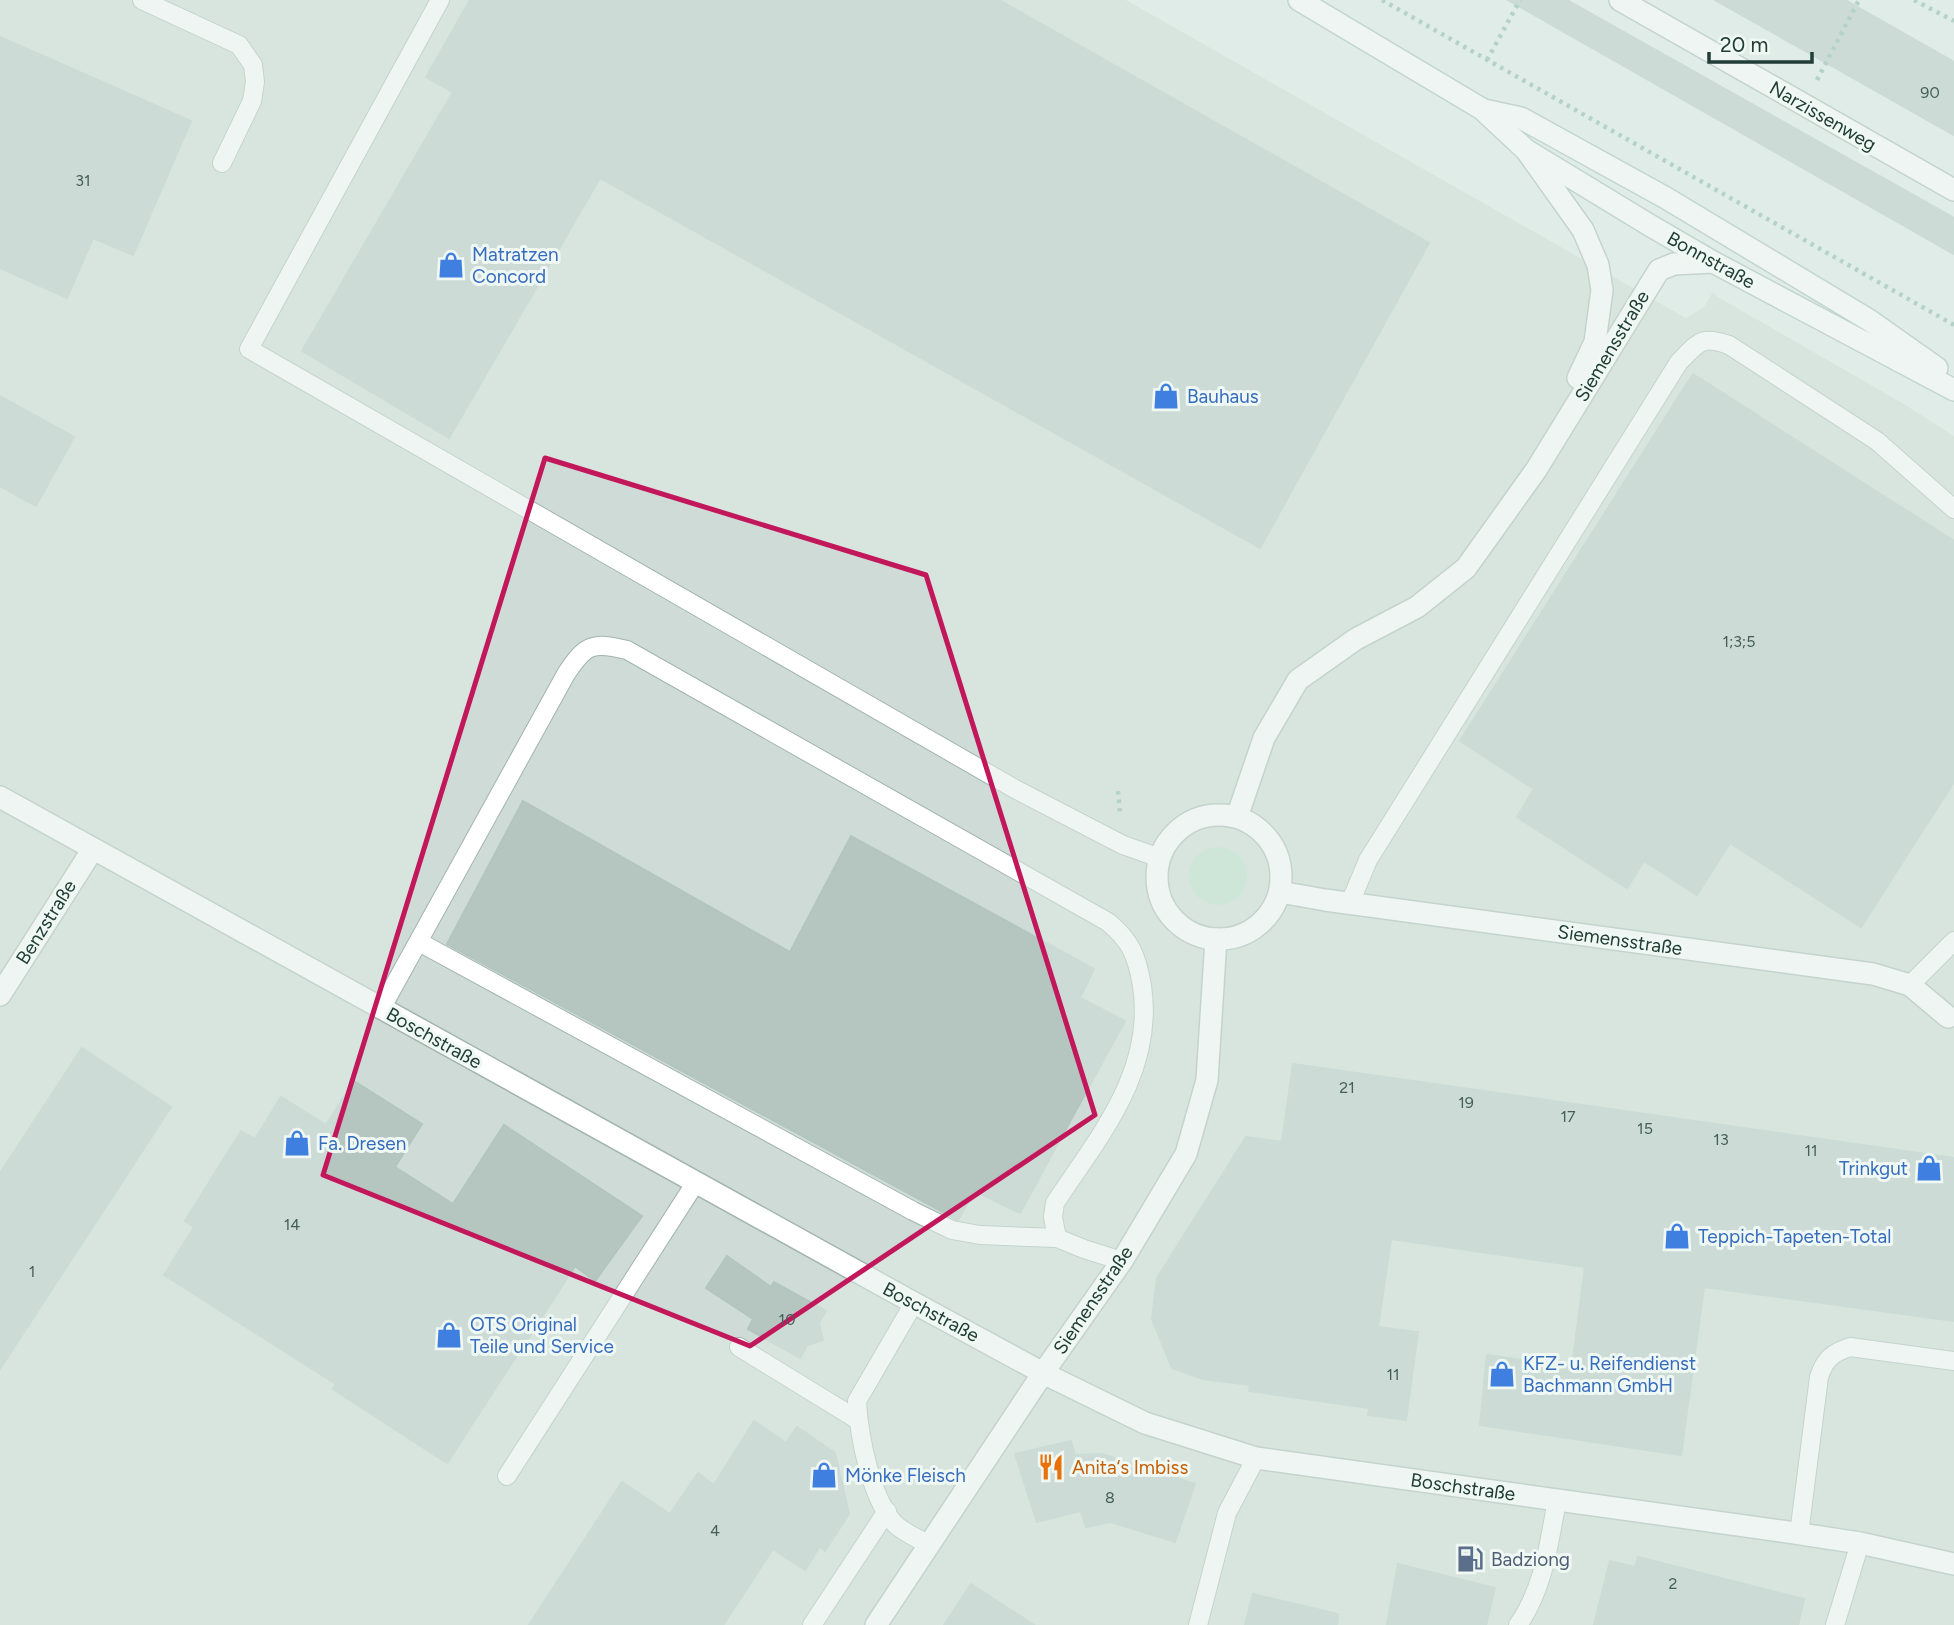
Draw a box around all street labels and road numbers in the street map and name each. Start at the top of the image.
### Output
street label: Narzissenweg [1766,76,1880,156]
street label: Bonnstraße [1663,226,1759,294]
street label: Siemensstraße [1570,286,1654,406]
street label: Benzstraße [11,876,81,968]
street label: Siemensstraße [1556,920,1684,960]
street label: Boschstraße [382,1002,486,1074]
street label: Siemensstraße [1048,1241,1138,1359]
street label: Boschstraße [879,1277,983,1347]
street label: Boschstraße [1409,1468,1517,1506]

